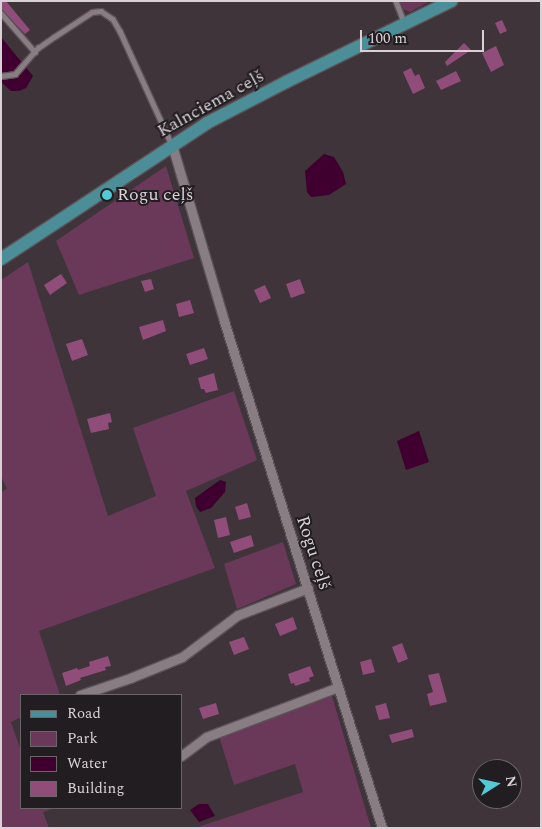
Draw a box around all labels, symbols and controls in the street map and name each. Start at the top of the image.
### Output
scale bar [362,20,486,52]
text: 100 m [368,27,407,50]
street label: Kalnciema ceļš [154,66,268,142]
place label: Rogu ceļš [117,184,193,206]
marker: Rogu ceļš [101,189,113,201]
street label: Rogu ceļš [291,513,335,593]
legend [20,694,182,809]
text: Road [67,702,101,725]
text: Park [67,727,98,750]
text: Water [67,752,107,775]
north arrow [472,759,522,809]
text: N [500,774,523,789]
text: Building [67,777,124,800]

